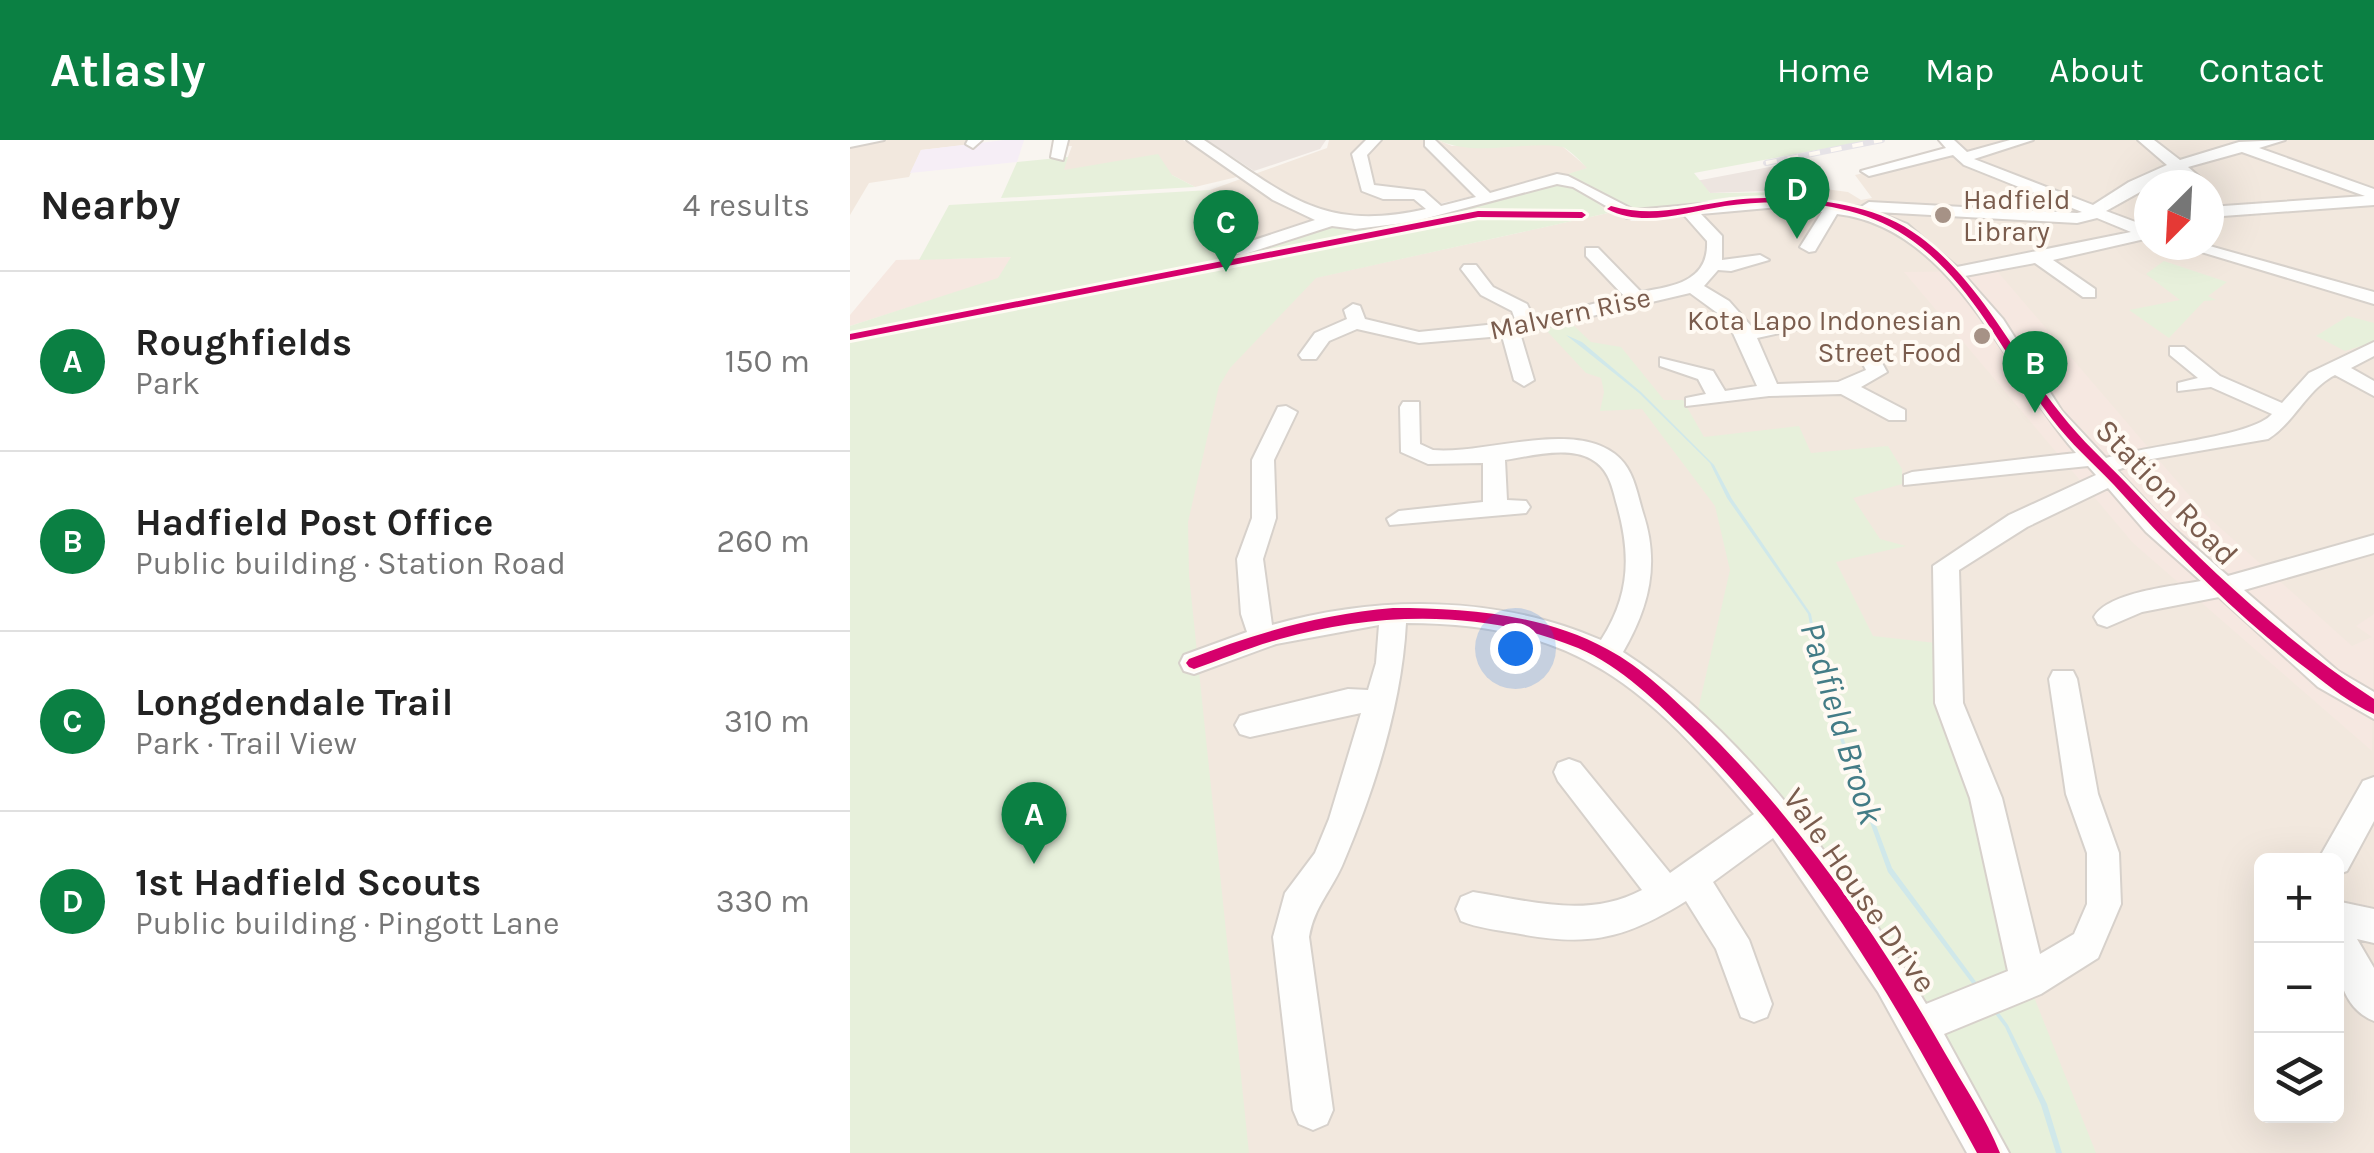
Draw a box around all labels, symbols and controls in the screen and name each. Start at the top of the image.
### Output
text: Atlasly [50,42,206,98]
text: Home [1777,50,1870,91]
text: Map [1925,50,1994,91]
text: About [2049,50,2144,91]
text: Contact [2199,50,2324,91]
pin: D [1764,157,1830,239]
north arrow [2134,170,2224,260]
text: Nearby [40,180,180,230]
place label: Hadfield Library [1963,183,2070,248]
text: 4 results [683,187,810,224]
pin: C [1194,189,1258,272]
marker: Hadfield Library [1932,204,1954,226]
street label: Malvern Rise [1487,280,1654,347]
place label: Kota Lapo Indonesian Street Food [1687,304,1962,369]
text: Roughfields [135,320,352,365]
marker: Kota Lapo Indonesian Street Food [1971,325,1993,347]
pin: B [2002,330,2068,413]
text: A [62,343,83,380]
text: 150 m [725,343,810,380]
text: Park [135,365,200,402]
street label: Station Road [2088,412,2245,573]
text: Hadfield Post Office [135,500,493,545]
text: B [62,523,83,560]
text: 260 m [717,523,810,560]
text: Public building · Station Road [135,545,566,582]
water label: Padfield Brook [1791,617,1892,829]
your location [1490,623,1541,674]
text: Longdendale Trail [135,680,453,725]
text: C [62,703,83,740]
text: 310 m [724,703,810,740]
text: Park · Trail View [135,725,357,762]
street label: Vale House Drive [1775,781,1944,1000]
pin: A [1002,782,1066,864]
map controls [2254,853,2344,1123]
button: + [2254,853,2344,943]
text: 1st Hadfield Scouts [135,860,481,905]
text: D [62,883,83,920]
text: 330 m [716,883,810,920]
text: Public building · Pingott Lane [135,905,559,942]
button: − [2254,943,2344,1033]
button: layers [2254,1033,2344,1123]

